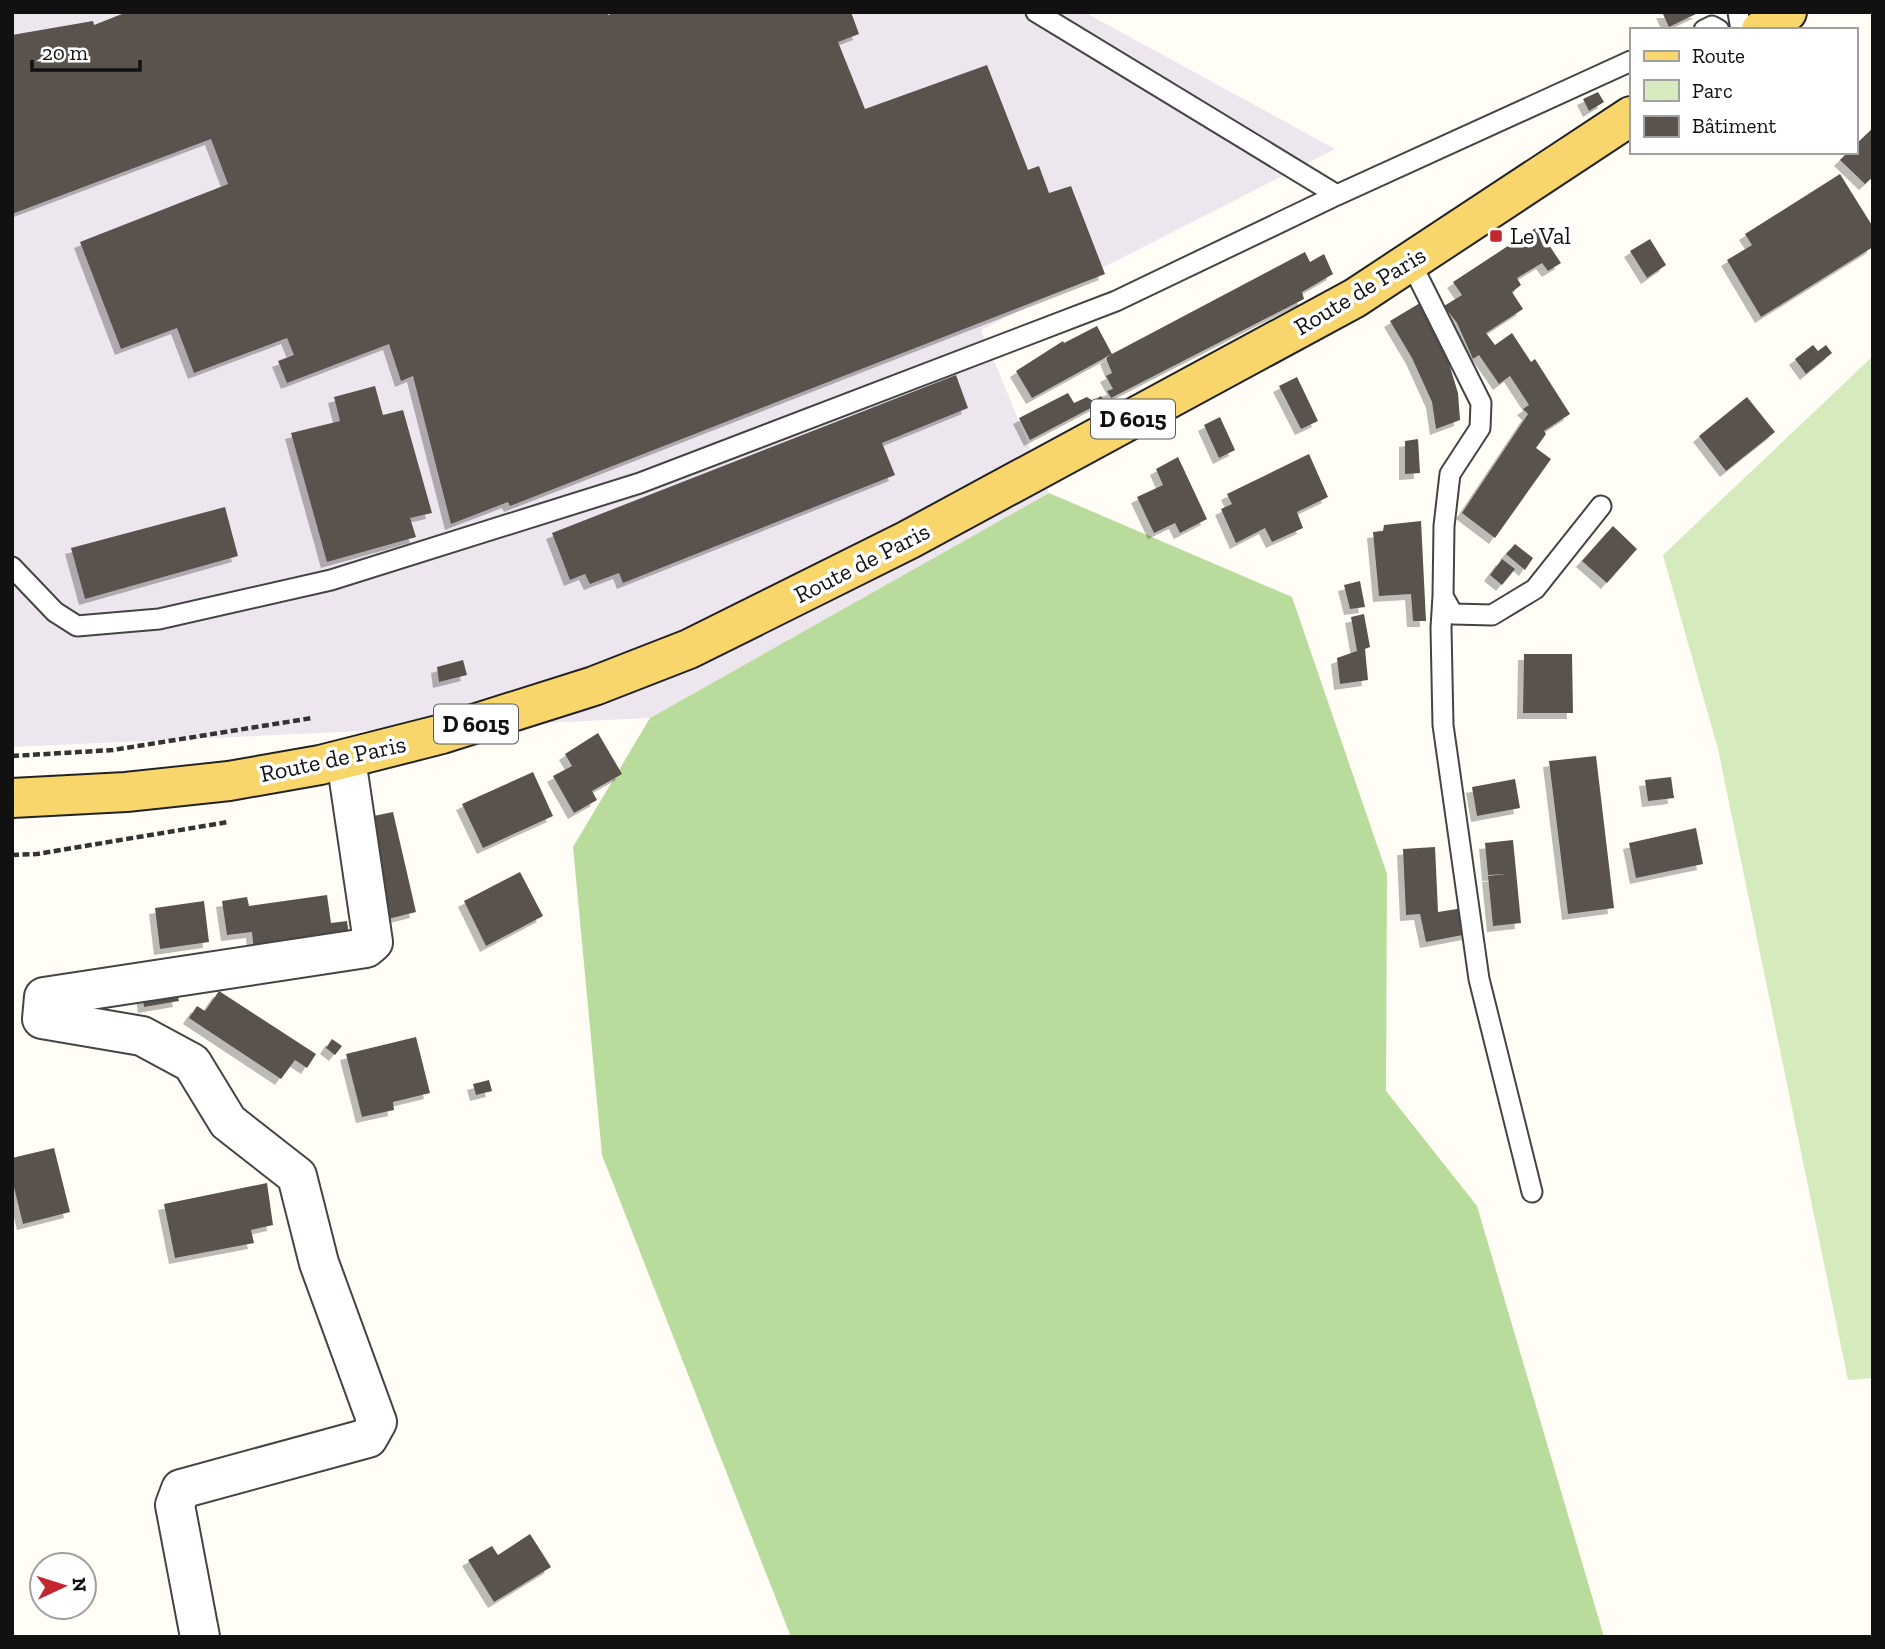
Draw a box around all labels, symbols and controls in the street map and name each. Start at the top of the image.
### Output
scale bar [32,28,140,72]
legend [1630,28,1857,154]
text: 20 m [42,40,88,65]
text: Route [1692,43,1745,68]
text: Parc [1692,78,1733,103]
text: Bâtiment [1692,113,1777,138]
place label: Le Val [1510,221,1571,250]
marker: Le Val [1488,228,1504,244]
street label: Route de Paris [1289,240,1431,341]
road number: D 6015 [1091,400,1175,438]
street label: Route de Paris [789,516,934,609]
road number: D 6015 [434,704,518,744]
street label: Route de Paris [257,729,408,788]
north arrow [28,1551,98,1621]
text: N [67,1577,91,1593]

